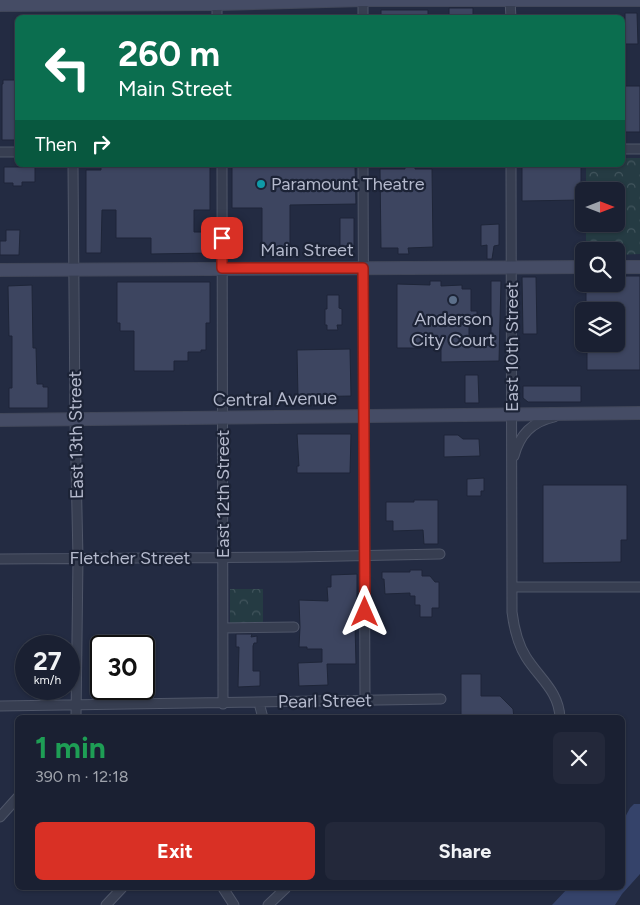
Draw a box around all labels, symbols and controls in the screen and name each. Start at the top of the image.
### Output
text: 260 m [118,33,220,75]
icon: left [35,35,100,100]
text: Main Street [118,75,232,102]
icon: right [87,130,115,158]
text: Then [35,133,77,156]
place label: Paramount Theatre [271,173,425,195]
marker: Paramount Theatre [255,178,267,190]
north arrow [575,182,625,232]
map controls [575,182,625,352]
pin [201,217,243,259]
icon: arrive [208,224,236,252]
street label: Main Street [260,239,354,261]
button: search [575,242,625,292]
street label: East 10th Street [501,282,523,412]
marker: Anderson City Court [447,294,459,306]
button: layers [575,302,625,352]
place label: Anderson City Court [411,308,495,351]
street label: East 13th Street [64,370,88,499]
street label: Central Avenue [213,387,337,411]
street label: East 12th Street [212,429,234,558]
street label: Fletcher Street [70,547,191,569]
position arrow [338,585,390,637]
speed limit sign: 30 [90,635,155,700]
text: 27 [33,646,62,676]
text: km/h [34,673,61,687]
street label: Pearl Street [278,689,372,713]
text: 1 min [35,729,106,766]
button: close [553,732,605,784]
text: 390 m · 12:18 [35,767,129,786]
button: Exit [35,822,315,880]
button: Share [325,822,605,880]

